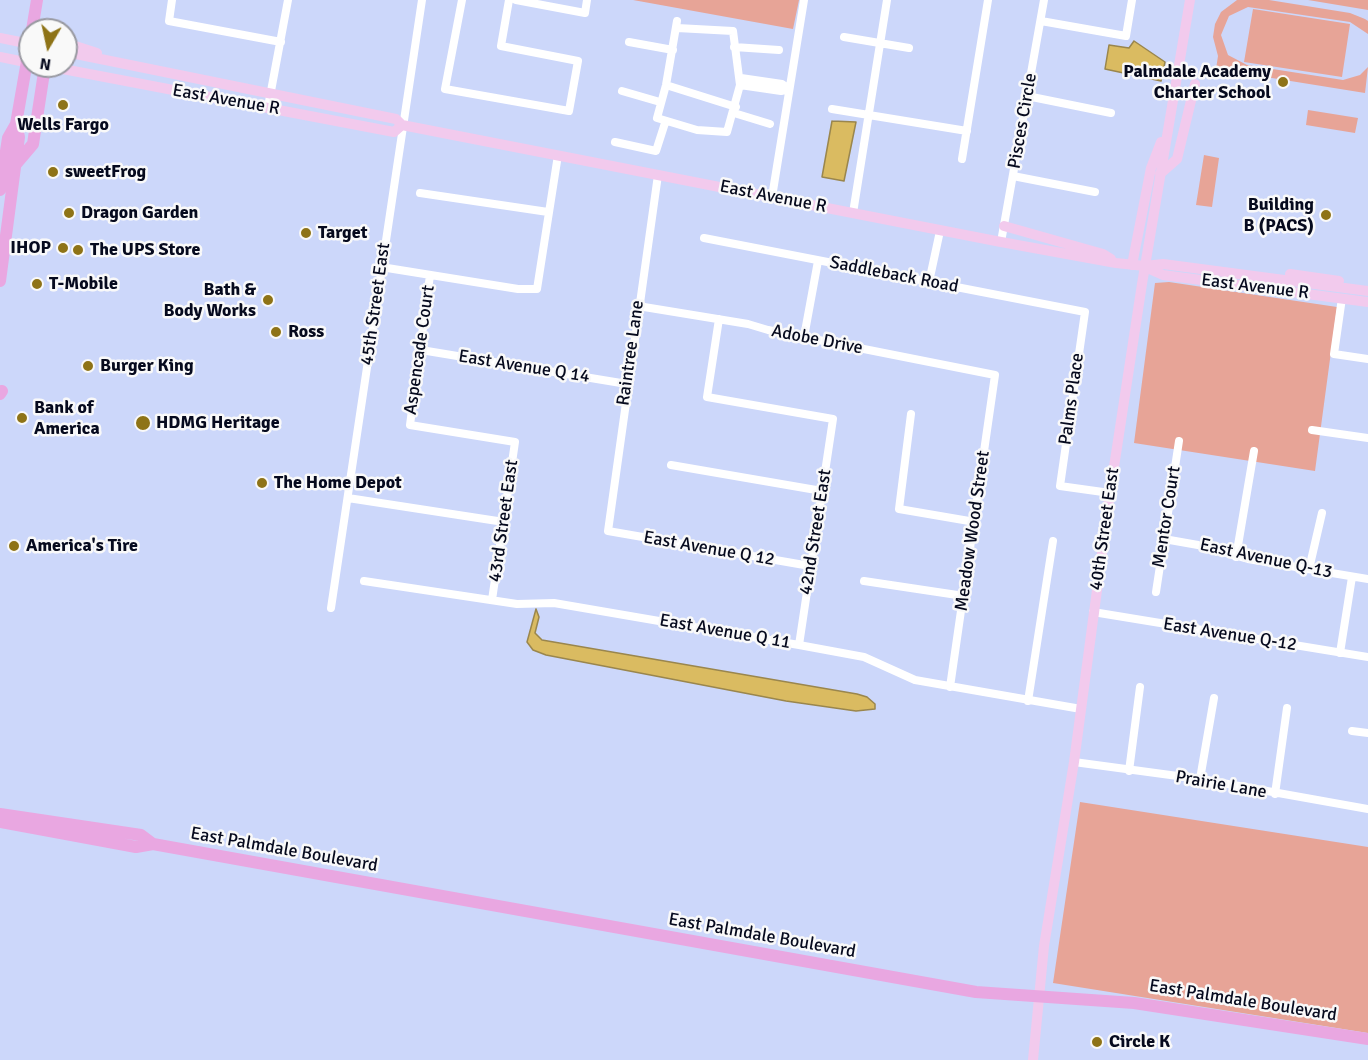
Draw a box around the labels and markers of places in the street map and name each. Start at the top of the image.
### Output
place label: Palmdale Academy Charter School [1123,61,1271,104]
marker: Palmdale Academy Charter School [1276,75,1290,89]
marker: Wells Fargo [56,98,70,112]
place label: Wells Fargo [17,114,109,136]
place label: sweetFrog [65,161,146,183]
marker: sweetFrog [46,165,60,179]
place label: Building B (PACS) [1244,194,1314,236]
place label: Dragon Garden [81,202,198,224]
marker: Dragon Garden [62,206,76,220]
marker: Building B (PACS) [1319,208,1333,222]
place label: Target [318,222,367,244]
marker: Target [299,226,313,240]
place label: IHOP [10,237,51,259]
place label: The UPS Store [90,239,200,261]
marker: IHOP [56,241,70,255]
marker: The UPS Store [71,243,85,257]
place label: T-Mobile [49,273,118,295]
marker: T-Mobile [30,277,44,291]
place label: Bath & Body Works [163,279,256,322]
marker: Bath & Body Works [261,293,275,307]
place label: Ross [288,321,324,343]
marker: Ross [269,325,283,339]
place label: Burger King [100,355,194,377]
marker: Burger King [81,359,95,373]
place label: Bank of America [34,397,100,440]
marker: Bank of America [15,411,29,425]
place label: HDMG Heritage [156,412,280,434]
marker: HDMG Heritage [134,414,152,432]
place label: The Home Depot [274,472,402,494]
marker: The Home Depot [255,476,269,490]
place label: America's Tire [26,535,138,557]
marker: America's Tire [7,539,21,553]
place label: Circle K [1109,1031,1170,1053]
marker: Circle K [1090,1035,1104,1049]

